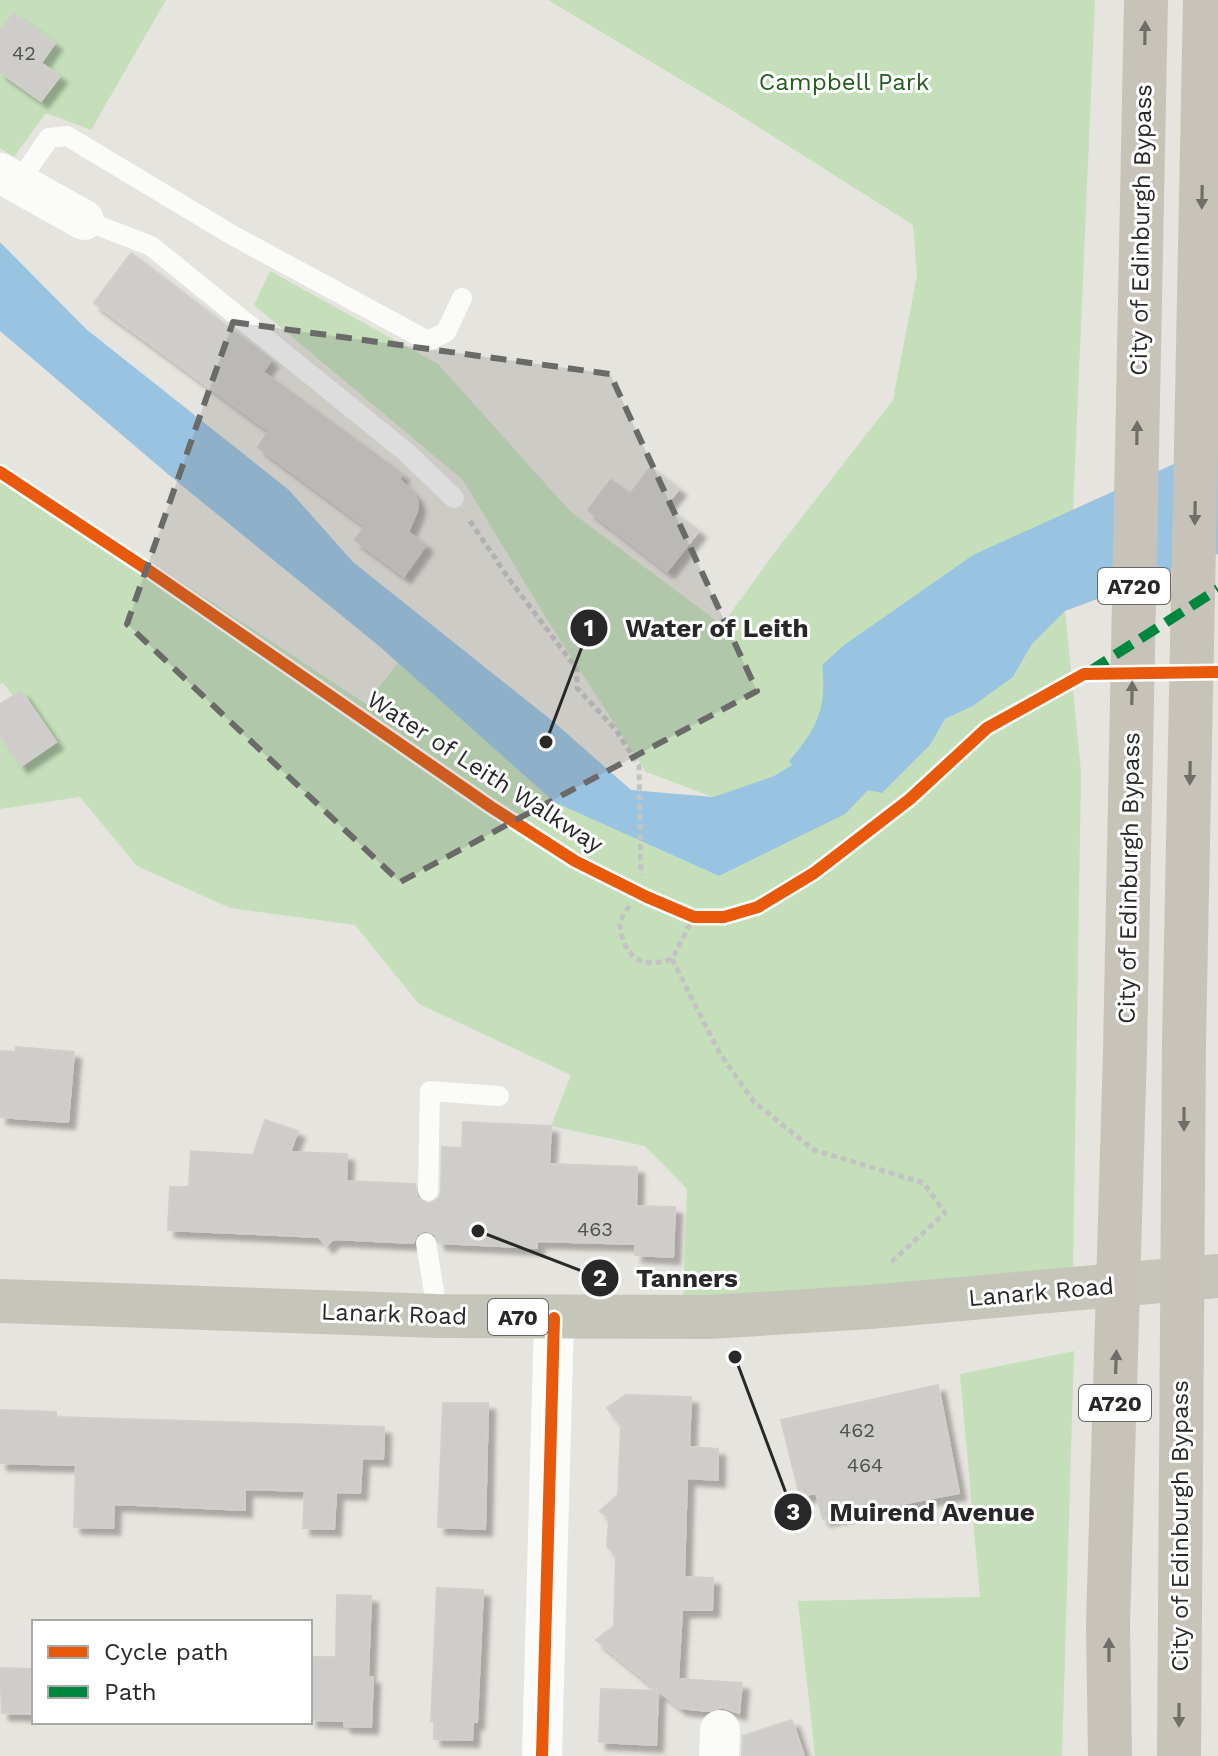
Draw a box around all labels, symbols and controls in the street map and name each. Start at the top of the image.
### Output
one-way arrow [1139,20,1152,45]
house number: 42 [12,41,36,65]
park label: Campbell Park [759,68,930,96]
street label: City of Edinburgh Bypass [1124,84,1158,376]
one-way arrow [1195,185,1208,210]
one-way arrow [1131,420,1144,445]
one-way arrow [1189,501,1201,526]
road number: A720 [1098,568,1170,604]
callout: Water of Leith [569,603,825,653]
text: Water of Leith [625,613,809,643]
text: 1 [584,614,594,642]
one-way arrow [1126,680,1138,705]
street label: Water of Leith Walkway [362,685,609,859]
street label: City of Edinburgh Bypass [1112,732,1146,1024]
one-way arrow [1184,761,1196,786]
one-way arrow [1178,1107,1190,1132]
house number: 463 [577,1217,613,1241]
callout: Tanners [580,1253,754,1303]
text: Tanners [636,1263,738,1293]
text: 2 [593,1264,607,1292]
street label: Lanark Road [967,1272,1115,1312]
street label: Lanark Road [321,1297,467,1331]
road number: A70 [488,1299,548,1335]
one-way arrow [1110,1349,1122,1374]
street label: City of Edinburgh Bypass [1166,1380,1194,1672]
road number: A720 [1079,1385,1151,1421]
house number: 462 [839,1418,875,1442]
house number: 464 [847,1453,883,1477]
callout: Muirend Avenue [773,1487,1051,1537]
text: Muirend Avenue [829,1497,1035,1527]
text: 3 [786,1498,800,1526]
legend [32,1620,312,1724]
one-way arrow [1103,1637,1115,1662]
text: Cycle path [104,1638,229,1666]
text: Path [104,1678,157,1706]
one-way arrow [1173,1703,1185,1728]

